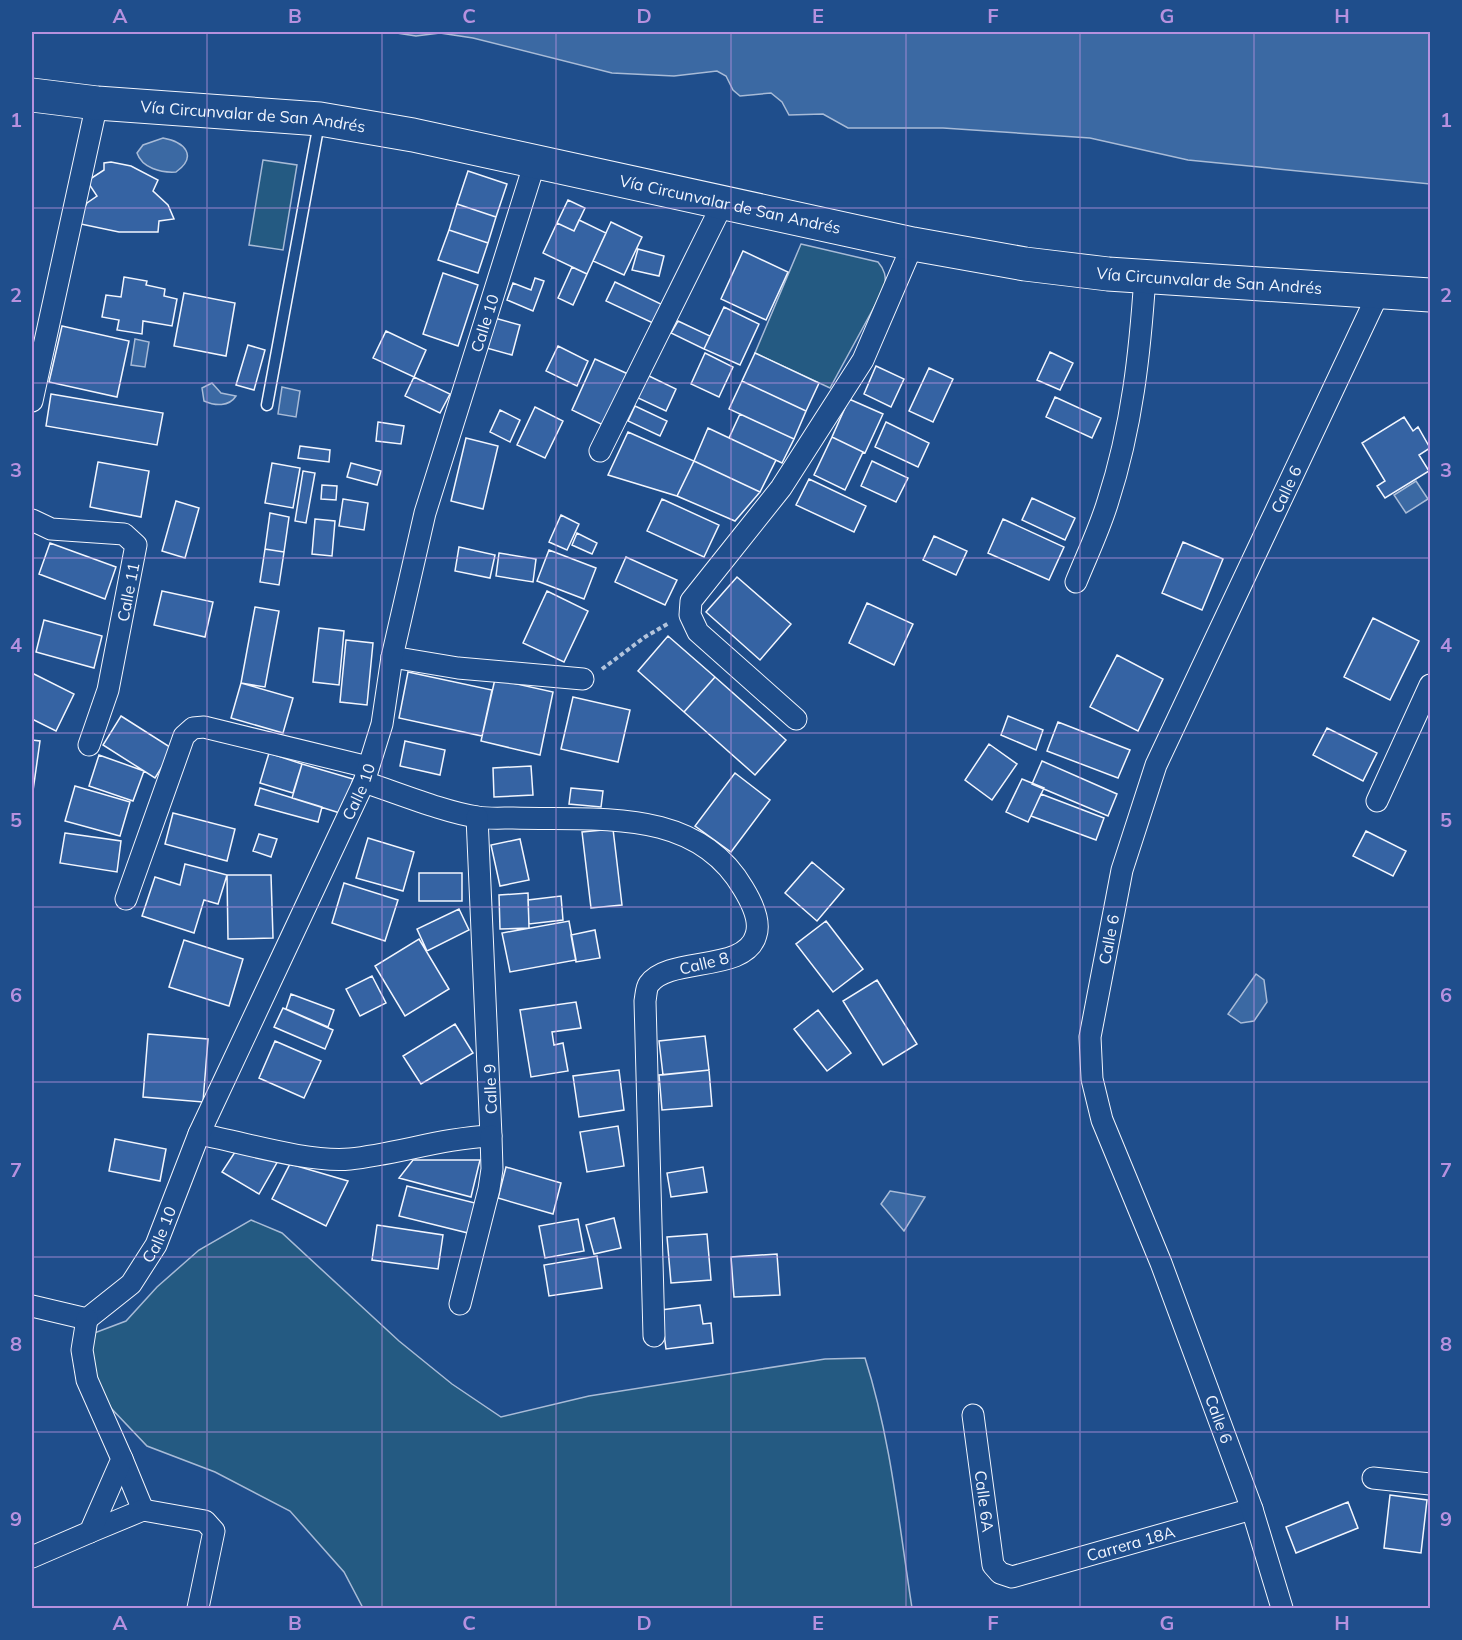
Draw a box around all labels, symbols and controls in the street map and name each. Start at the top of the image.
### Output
text: A [113,3,128,28]
text: B [288,3,302,28]
text: C [462,3,476,28]
text: D [636,3,652,28]
text: E [812,3,824,28]
text: F [987,3,999,28]
text: G [1160,3,1174,28]
text: H [1334,3,1350,28]
street label: Vía Circunvalar de San Andrés [140,96,367,137]
text: 1 [10,107,22,132]
text: 1 [1440,107,1452,132]
street label: Vía Circunvalar de San Andrés [618,170,843,238]
street label: Vía Circunvalar de San Andrés [1095,263,1323,298]
text: 2 [10,282,22,307]
text: 2 [1440,282,1452,307]
street label: Calle 10 [466,292,503,355]
text: 3 [10,457,22,482]
text: 3 [1440,457,1452,482]
street label: Calle 6 [1266,462,1306,516]
street label: Calle 11 [112,561,144,623]
text: 4 [10,632,22,657]
text: 4 [1440,632,1452,657]
street label: Calle 10 [338,761,379,823]
text: 5 [10,807,22,832]
text: 5 [1440,807,1452,832]
street label: Calle 6 [1094,913,1123,966]
street label: Calle 8 [677,947,731,979]
text: 6 [10,982,22,1007]
text: 6 [1440,982,1452,1007]
street label: Calle 9 [479,1063,501,1115]
text: 7 [10,1157,22,1182]
text: 7 [1440,1157,1452,1182]
street label: Calle 10 [137,1203,180,1266]
text: 8 [10,1331,22,1356]
text: 8 [1440,1331,1452,1356]
street label: Calle 6 [1201,1392,1237,1446]
street label: Calle 6A [970,1469,999,1534]
text: 9 [10,1506,22,1531]
text: 9 [1440,1506,1452,1531]
street label: Carrera 18A [1084,1521,1177,1565]
text: A [113,1610,128,1635]
text: B [288,1610,302,1635]
text: C [462,1610,476,1635]
text: D [636,1610,652,1635]
text: E [812,1610,824,1635]
text: F [987,1610,999,1635]
text: G [1160,1610,1174,1635]
text: H [1334,1610,1350,1635]

